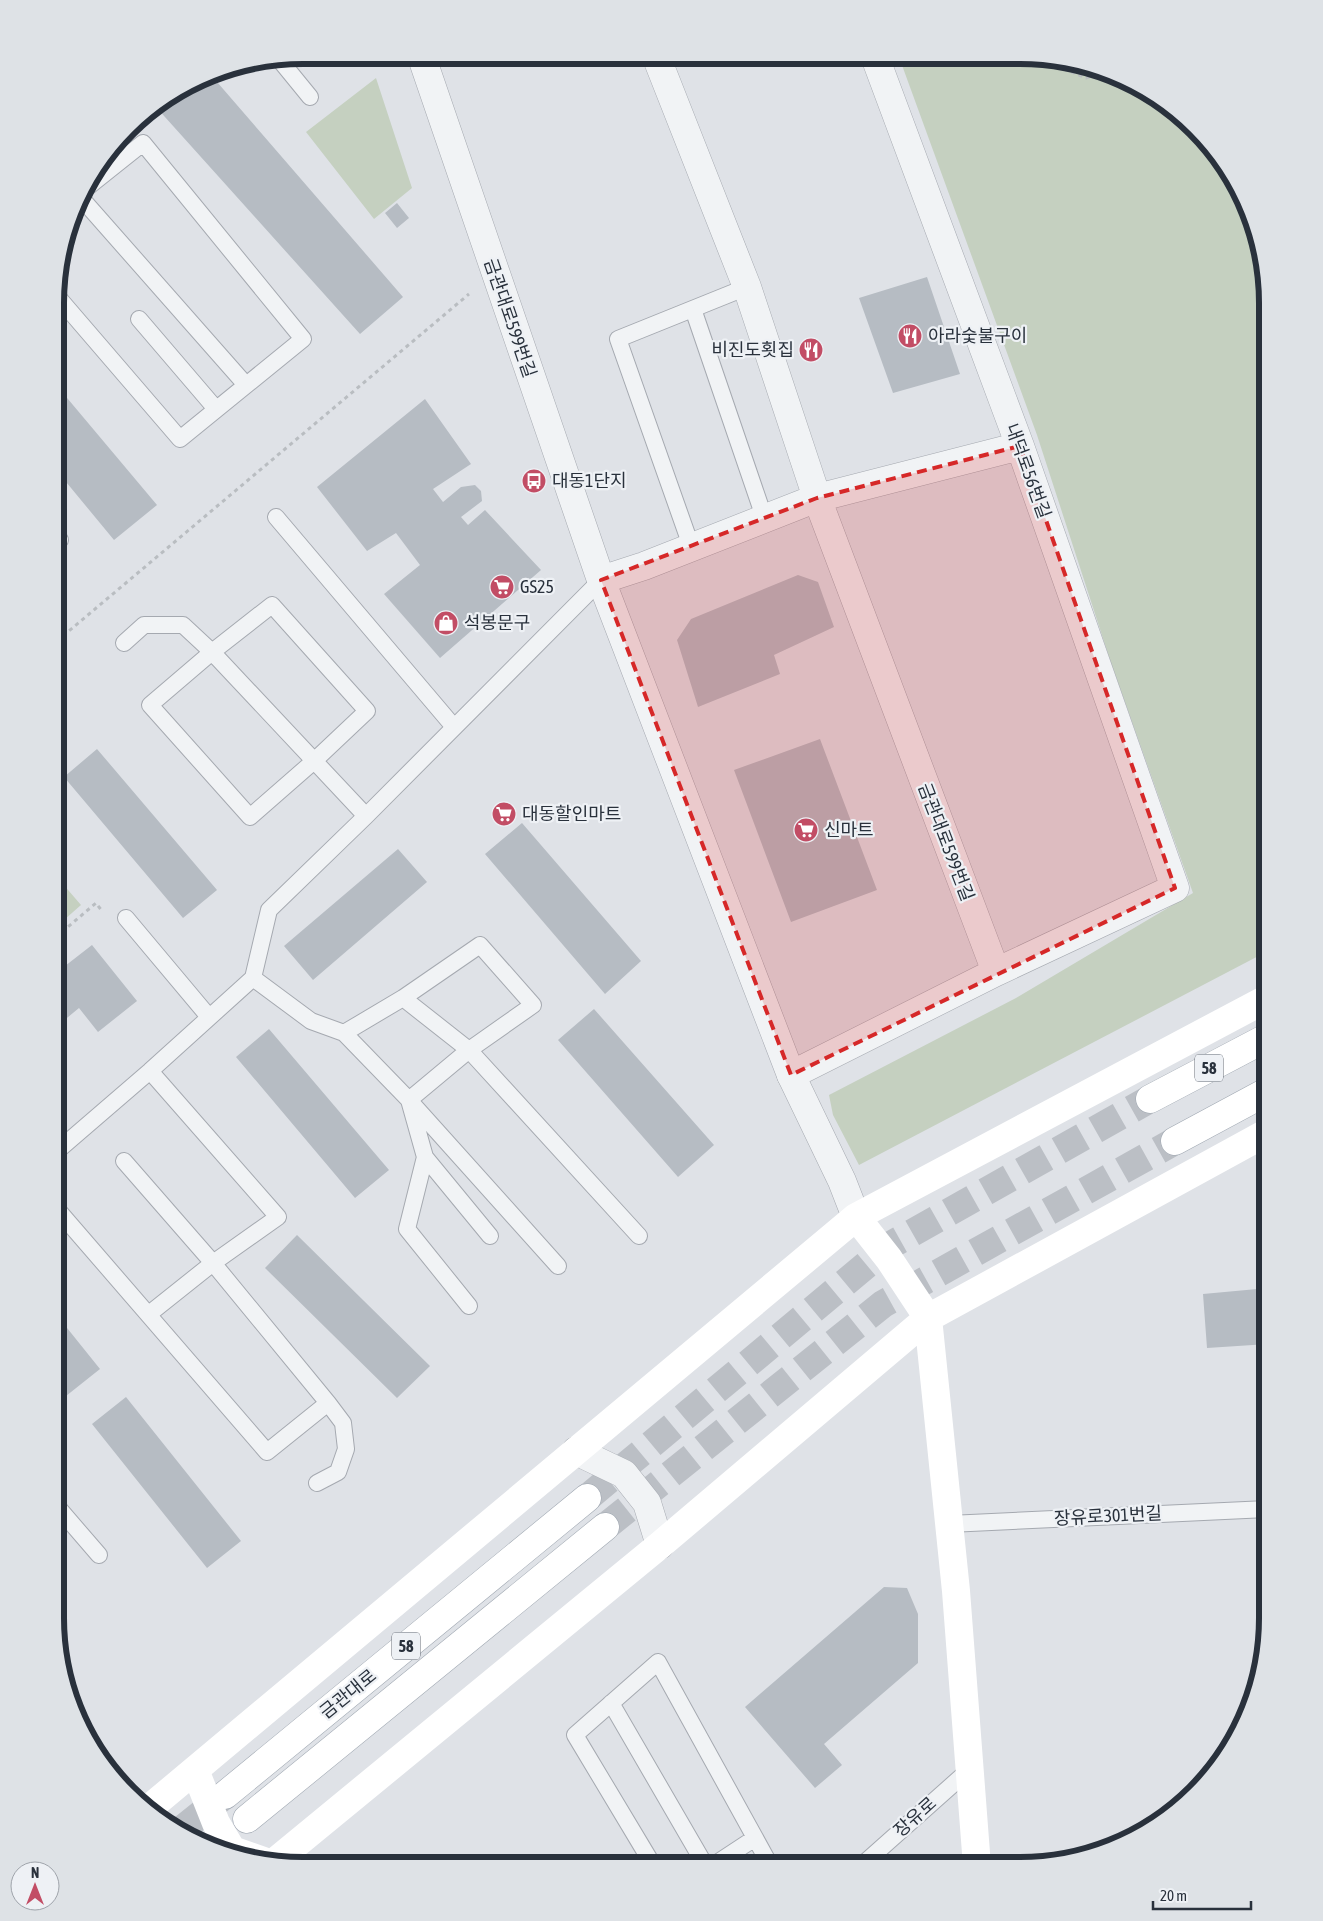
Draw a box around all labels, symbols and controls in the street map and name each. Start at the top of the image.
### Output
street label: 금관대로599번길 [480,255,541,380]
restaurant icon: 아라숯불구이 [897,323,923,349]
place label: 아라숯불구이 [928,325,1027,346]
restaurant icon: 비진도횟집 [798,337,824,363]
place label: 비진도횟집 [711,339,794,360]
street label: 내덕로56번길 [1002,420,1055,521]
bus stop icon: 대동1단지 [521,468,547,494]
place label: 대동1단지 [552,470,627,491]
supermarket icon: GS25 [489,574,515,600]
place label: GS25 [520,576,554,597]
shop icon: 석봉문구 [433,610,459,636]
place label: 석봉문구 [464,612,530,633]
street label: 금관대로599번길 [914,780,979,904]
supermarket icon: 대동할인마트 [491,801,517,827]
place label: 대동할인마트 [522,803,621,824]
supermarket icon: 신마트 [793,817,819,843]
place label: 신마트 [824,819,874,840]
road number: 58 [1195,1054,1223,1082]
street label: 장유로301번길 [1053,1502,1163,1529]
road number: 58 [392,1632,420,1660]
street label: 금관대로 [315,1665,380,1723]
street label: 장유로 [889,1792,940,1841]
north arrow [10,1861,60,1911]
text: N [31,1865,39,1881]
scale bar [1153,1878,1250,1910]
text: 20 m [1160,1887,1187,1904]

